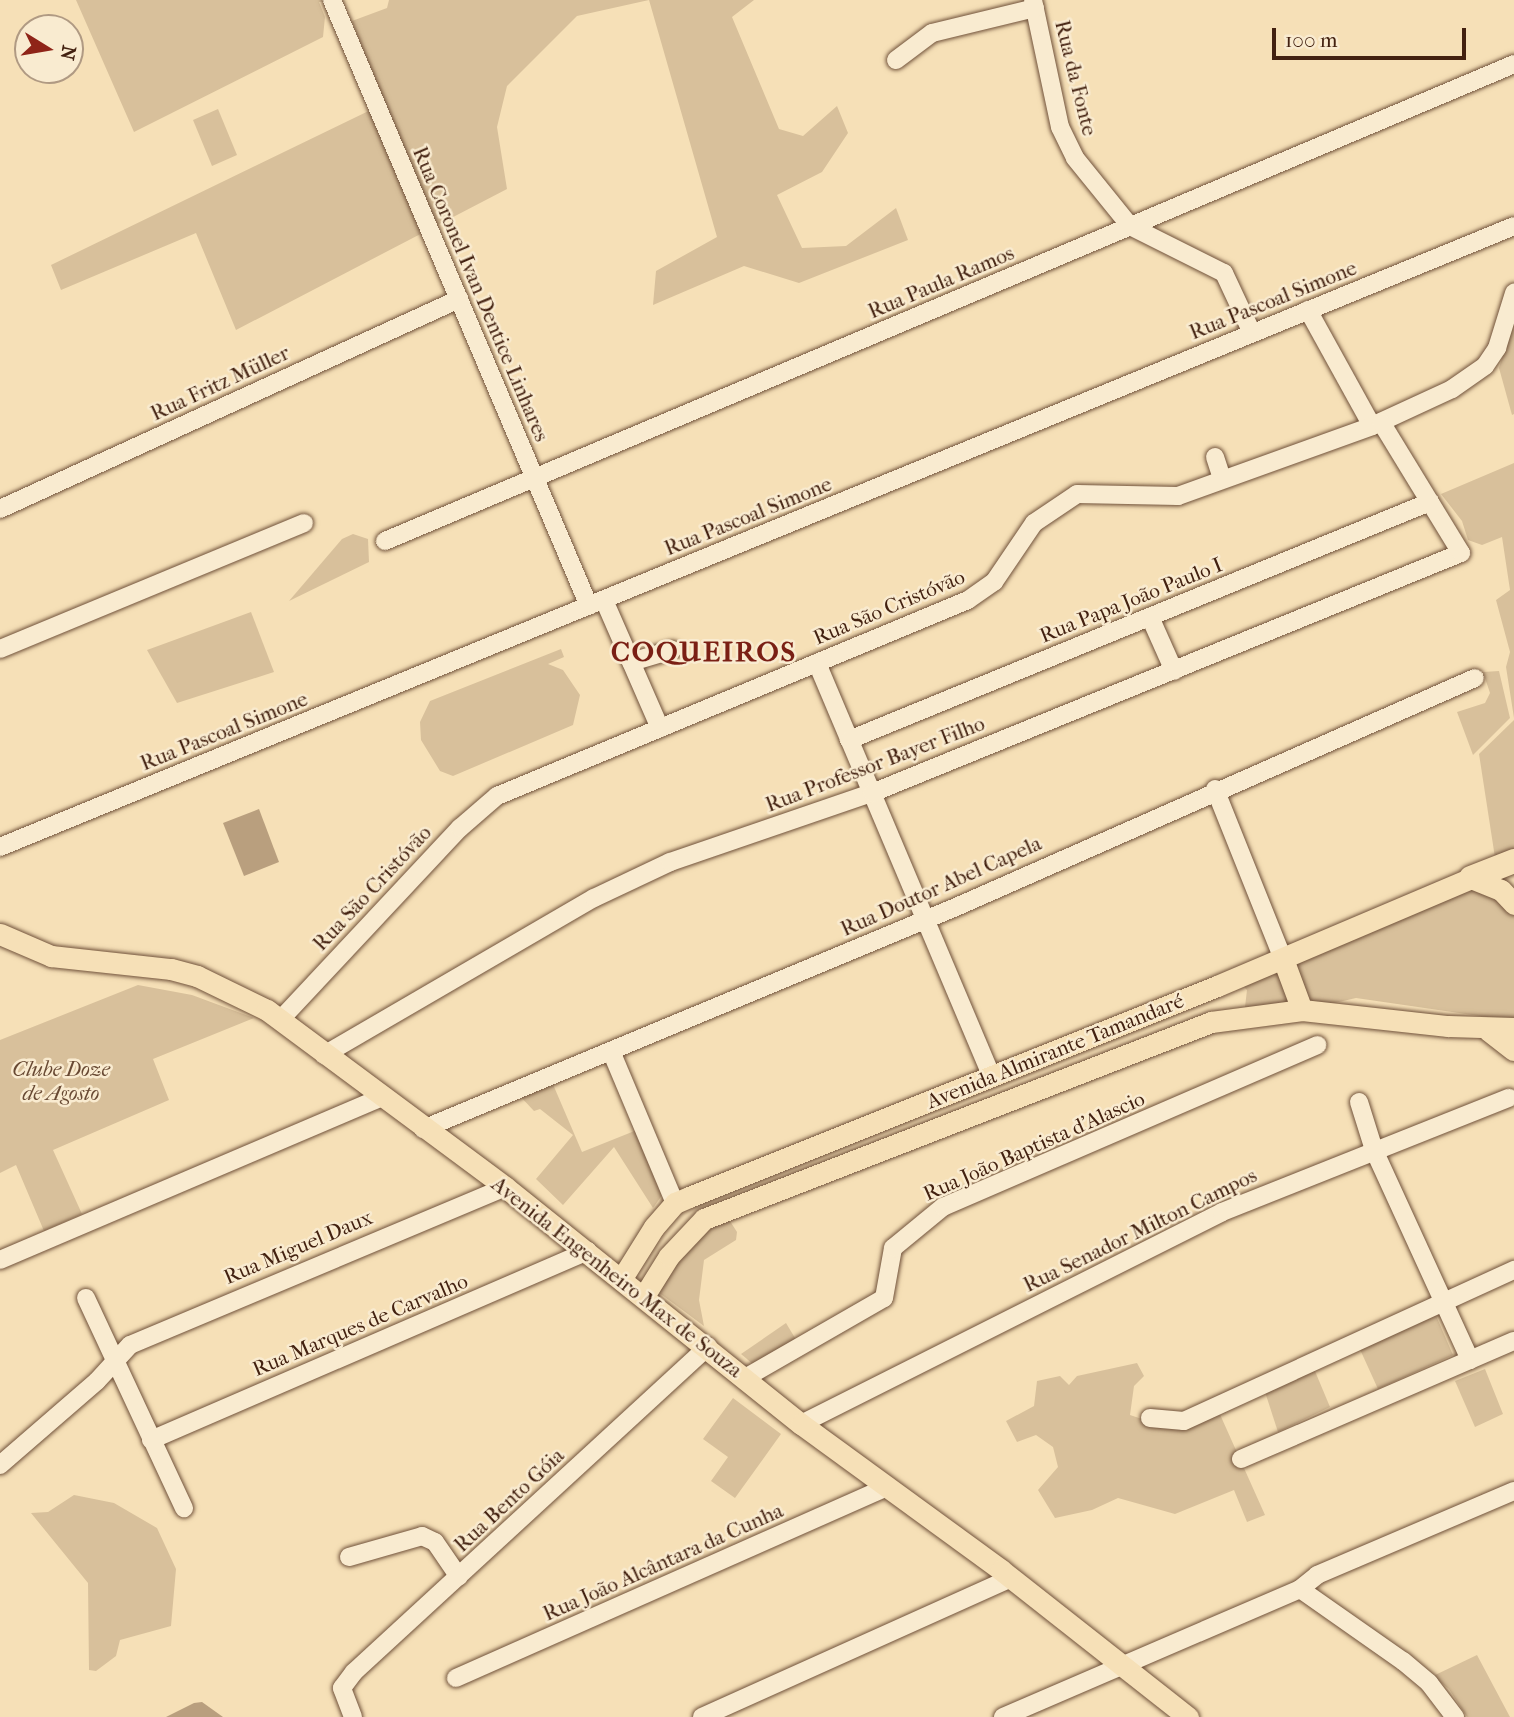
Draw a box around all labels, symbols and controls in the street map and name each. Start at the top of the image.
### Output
north arrow [14,14,84,84]
scale bar [1276,14,1470,58]
street label: Rua da Fonte [1049,18,1103,138]
text: 100 m [1285,28,1338,52]
text: N [55,43,80,62]
street label: Rua Coronel Ivan Dentice Linhares [407,143,555,445]
street label: Rua Paula Ramos [864,240,1018,324]
street label: Rua Pascoal Simone [1186,255,1360,345]
street label: Rua Fritz Müller [147,340,293,426]
street label: Rua Pascoal Simone [661,471,835,561]
street label: Rua Papa João Paulo I [1036,552,1226,648]
street label: Rua São Cristóvão [809,564,969,650]
district label: COQUEIROS [612,635,796,669]
street label: Rua Pascoal Simone [137,686,311,776]
street label: Rua Professor Bayer Filho [762,711,988,817]
street label: Rua São Cristóvão [308,820,436,956]
street label: Rua Doutor Abel Capela [837,830,1045,942]
street label: Avenida Almirante Tamandaré [923,988,1187,1114]
park label: Clube Doze de Agosto [12,1056,110,1106]
street label: Rua João Baptista d'Alascio [919,1086,1149,1206]
street label: Rua Senador Milton Campos [1019,1162,1261,1298]
street label: Avenida Engenheiro Max de Souza [487,1171,747,1383]
street label: Rua Miguel Daux [220,1204,376,1290]
street label: Rua Marques de Carvalho [249,1268,471,1382]
street label: Rua Bento Góia [449,1443,569,1557]
street label: Rua João Alcântara da Cunha [539,1498,787,1626]

